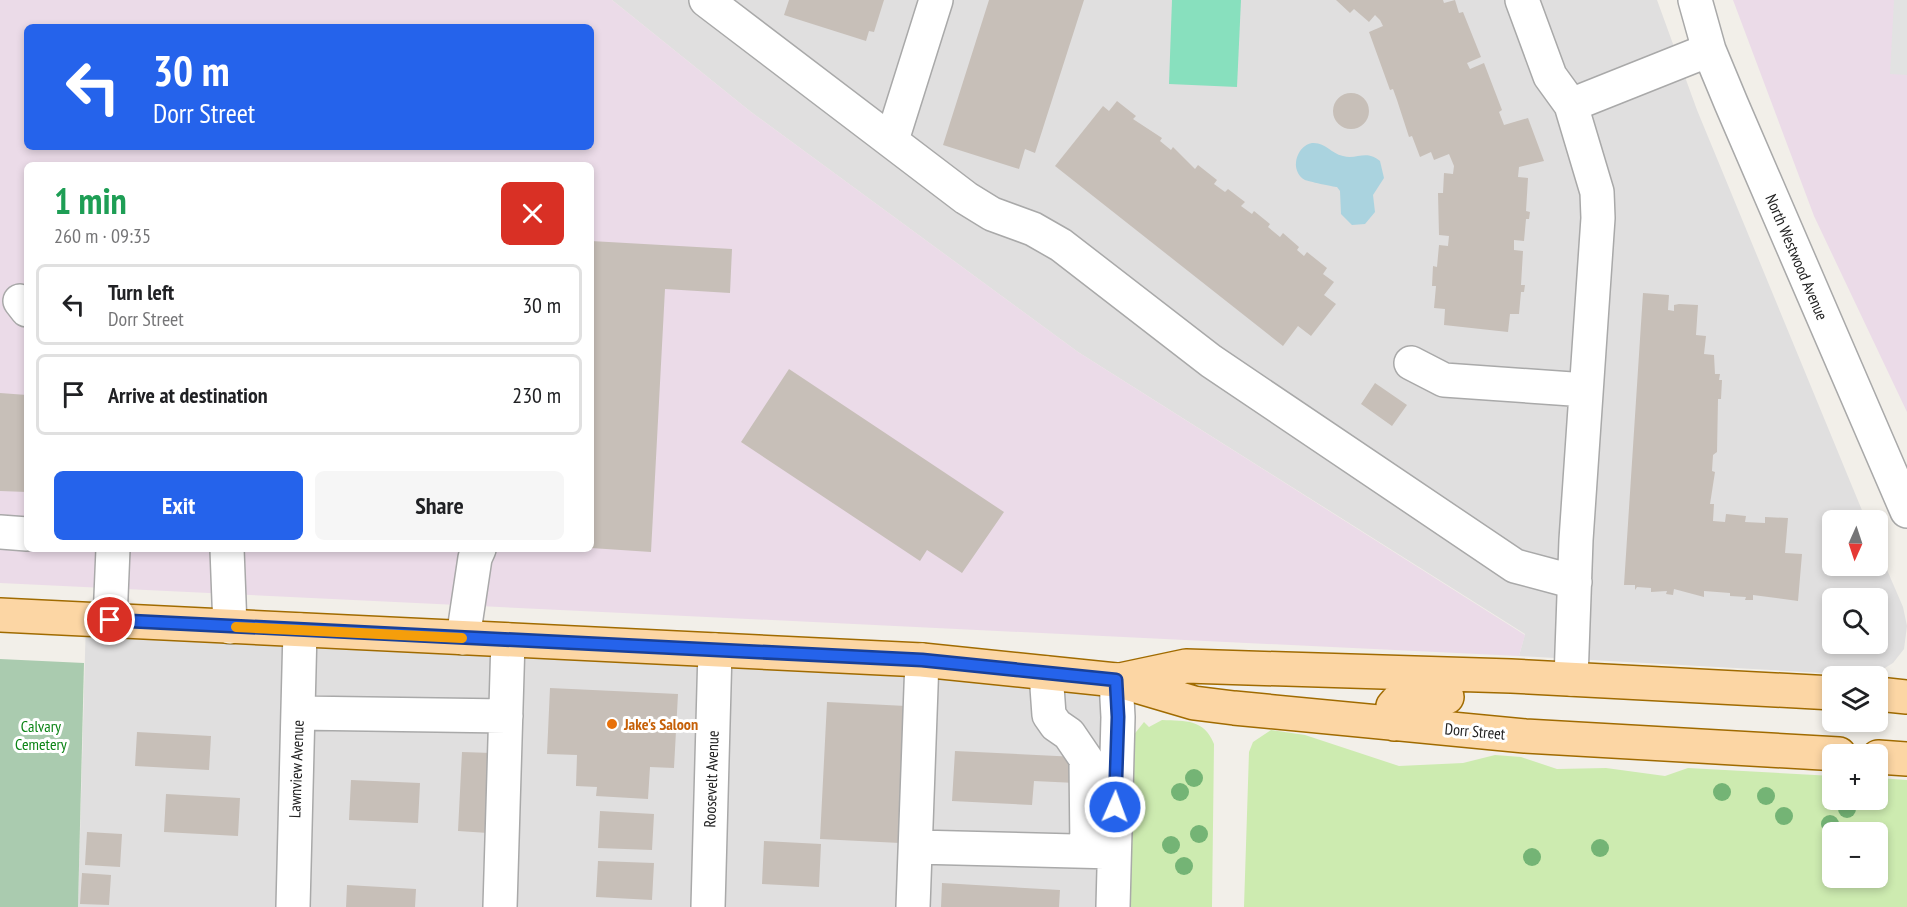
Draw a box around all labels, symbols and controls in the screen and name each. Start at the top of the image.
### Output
text: 30 m [153,43,230,98]
icon: left [54,48,132,126]
text: Dorr Street [153,96,255,130]
text: 1 min [54,177,127,224]
button: close [501,182,564,245]
street label: North Westwood Avenue [1761,191,1833,323]
text: 260 m · 09:35 [54,223,151,249]
text: Turn left [108,278,174,306]
icon: left [57,288,90,321]
text: 30 m [522,291,561,319]
text: Dorr Street [108,306,184,332]
icon: arrive [57,378,90,411]
text: Arrive at destination [108,381,268,409]
text: 230 m [512,381,561,409]
button: Exit [54,471,303,540]
button: Share [315,471,564,540]
north arrow [1822,510,1888,576]
map controls [1822,510,1888,888]
button: search [1822,588,1888,654]
pin [84,594,135,645]
icon: arrive [93,603,126,636]
button: layers [1822,666,1888,732]
place label: Jake's Saloon [623,714,698,734]
park label: Calvary Cemetery [15,716,67,754]
marker: Jake's Saloon [605,717,619,731]
street label: Dorr Street [1444,718,1507,744]
street label: Lawnview Avenue [284,720,308,818]
street label: Roosevelt Avenue [699,730,723,828]
button: + [1822,744,1888,810]
position arrow [1083,775,1147,839]
button: − [1822,822,1888,888]

